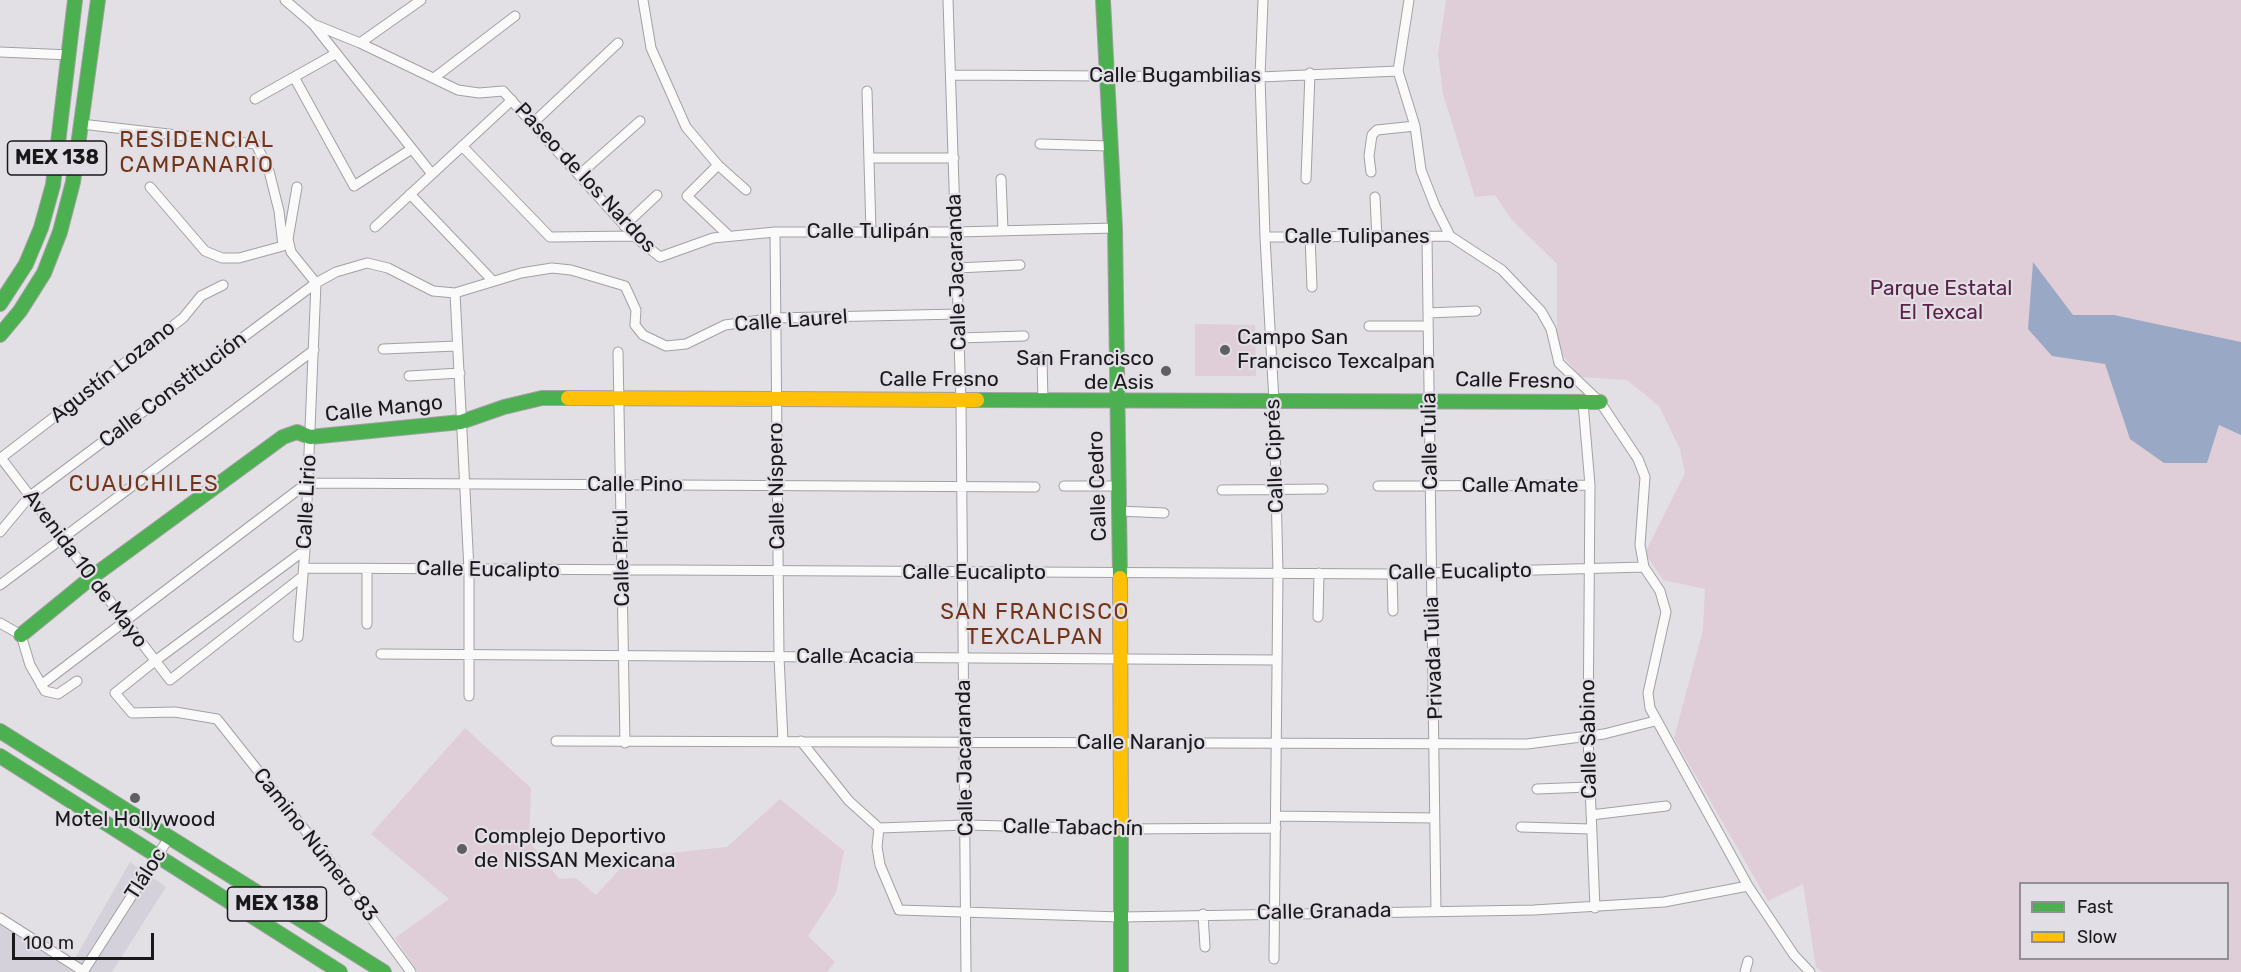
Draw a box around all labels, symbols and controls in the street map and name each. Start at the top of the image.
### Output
street label: Calle Bugambilias [1089,63,1261,89]
street label: Paseo de los Nardos [509,98,661,258]
district label: RESIDENCIAL CAMPANARIO [119,128,275,180]
road number: MEX 138 [8,141,106,175]
street label: Calle Jacaranda [942,193,972,351]
street label: Calle Tulipán [807,219,929,245]
street label: Calle Tulipanes [1284,224,1430,250]
park label: Parque Estatal El Texcal [1870,276,2012,326]
street label: Calle Laurel [734,304,848,338]
street label: Agustín Lozano [46,315,180,429]
place label: Campo San Francisco Texcalpan [1237,325,1435,375]
street label: Calle Constitución [94,326,252,454]
marker: Campo San Francisco Texcalpan [1218,343,1232,357]
place label: San Francisco de Asis [1016,346,1154,396]
marker: San Francisco de Asis [1159,364,1173,378]
street label: Calle Fresno [879,367,999,393]
street label: Calle Fresno [1455,367,1575,395]
street label: Calle Mango [324,390,444,428]
street label: Calle Tulia [1417,392,1443,490]
street label: Calle Ciprés [1260,398,1290,514]
street label: Calle Níspero [763,422,791,550]
street label: Calle Cedro [1083,430,1113,542]
street label: Calle Lirio [292,454,322,550]
district label: CUAUCHILES [69,472,219,498]
street label: Calle Pino [587,472,683,498]
street label: Calle Amate [1462,473,1578,499]
street label: Avenida 10 de Mayo [17,485,153,653]
street label: Calle Pirul [609,509,635,607]
street label: Calle Eucalipto [416,556,560,584]
street label: Calle Eucalipto [1388,558,1532,586]
street label: Calle Eucalipto [902,560,1046,586]
street label: Privada Tulia [1419,596,1449,720]
district label: SAN FRANCISCO TEXCALPAN [940,600,1130,652]
street label: Calle Acacia [796,644,914,670]
street label: Calle Jacaranda [951,679,979,837]
street label: Calle Sabino [1575,679,1603,799]
street label: Calle Naranjo [1077,730,1205,756]
street label: Camino Número 83 [247,763,383,927]
marker: Motel Hollywood [128,791,142,805]
place label: Motel Hollywood [55,807,215,833]
street label: Calle Tabachín [1002,814,1144,842]
place label: Complejo Deportivo de NISSAN Mexicana [474,824,676,874]
marker: Complejo Deportivo de NISSAN Mexicana [455,842,469,856]
street label: Tláloc [120,843,172,905]
legend [2019,882,2229,960]
road number: MEX 138 [228,887,326,921]
text: Fast [2077,896,2113,918]
street label: Calle Granada [1256,898,1392,926]
scale bar [15,921,158,959]
text: Slow [2077,926,2117,948]
text: 100 m [23,932,74,954]

